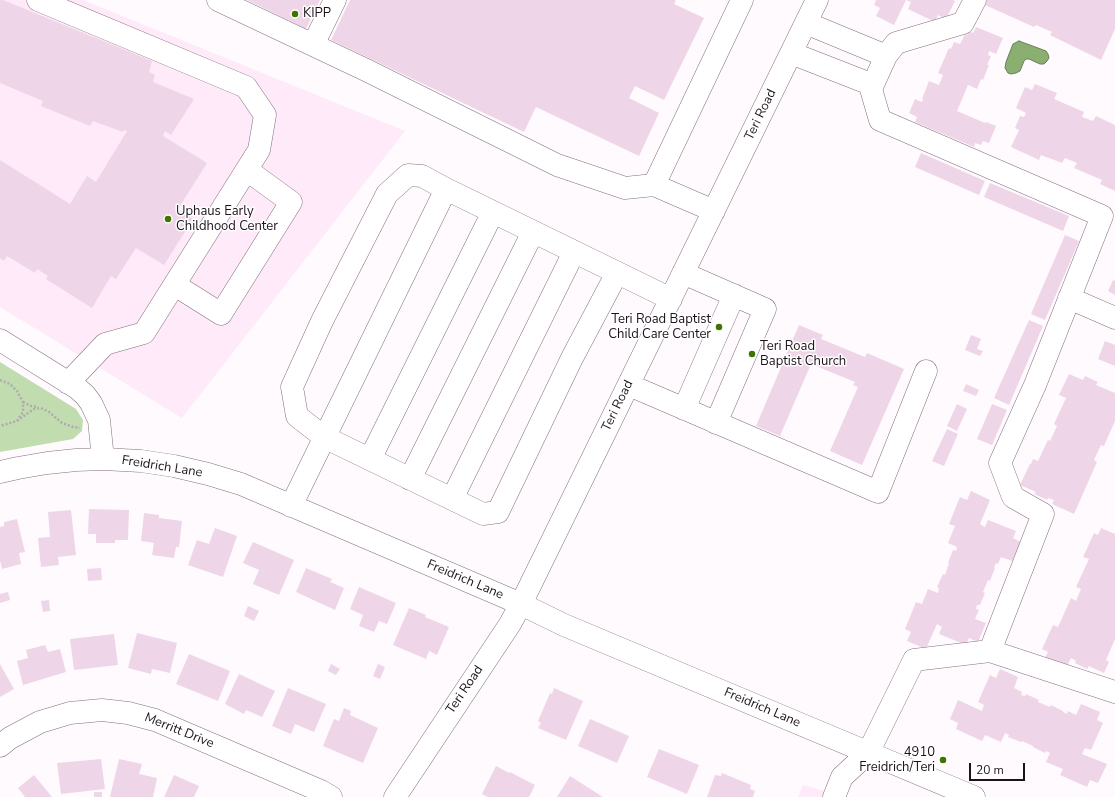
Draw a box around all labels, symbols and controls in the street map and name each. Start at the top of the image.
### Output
place label: KIPP [303,6,331,22]
marker: KIPP [290,9,300,19]
street label: Teri Road [742,87,780,143]
place label: Uphaus Early Childhood Center [176,204,278,235]
marker: Uphaus Early Childhood Center [163,214,173,224]
place label: Teri Road Baptist Child Care Center [608,312,711,343]
marker: Teri Road Baptist Child Care Center [714,322,724,332]
place label: Teri Road Baptist Church [760,339,846,370]
marker: Teri Road Baptist Church [747,349,757,359]
street label: Teri Road [599,378,637,434]
street label: Freidrich Lane [120,453,204,481]
street label: Freidrich Lane [424,557,506,603]
street label: Teri Road [443,663,487,717]
street label: Freidrich Lane [721,685,803,731]
street label: Merritt Drive [142,710,216,752]
place label: 4910 Freidrich/Teri [859,745,935,776]
marker: 4910 Freidrich/Teri [938,755,948,765]
scale bar [971,755,1027,781]
text: 20 m [976,762,1004,778]

